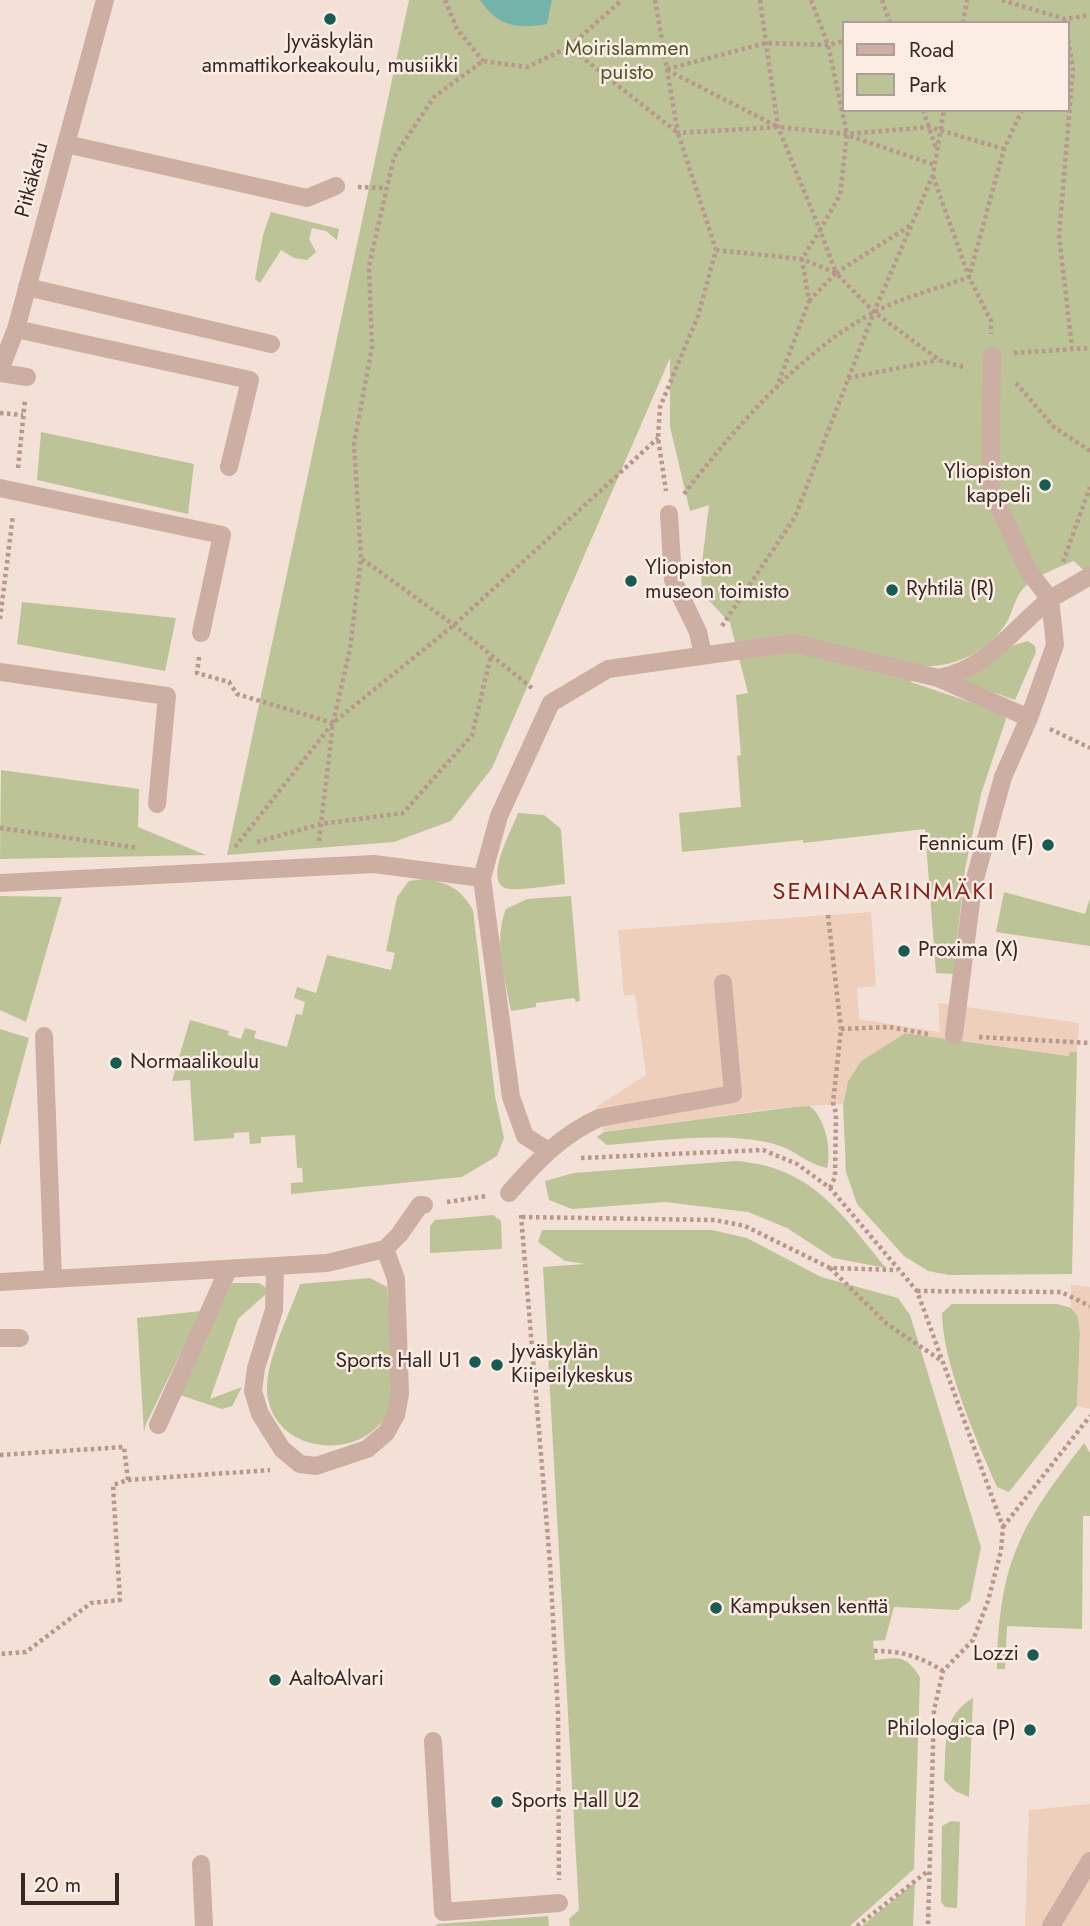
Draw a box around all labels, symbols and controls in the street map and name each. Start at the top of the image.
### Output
marker: Jyväskylän ammattikorkeakoulu, musiikki [322,11,338,27]
legend [842,21,1069,112]
place label: Jyväskylän ammattikorkeakoulu, musiikki [202,30,458,80]
text: Road [909,35,954,65]
park label: Moirislammen puisto [565,37,689,87]
text: Park [909,70,946,100]
street label: Pitkäkatu [11,140,55,220]
place label: Yliopiston kappeli [944,460,1031,510]
marker: Yliopiston kappeli [1037,477,1053,493]
place label: Yliopiston museon toimisto [645,556,789,606]
marker: Yliopiston museon toimisto [623,573,639,589]
place label: Ryhtilä (R) [906,577,995,603]
marker: Ryhtilä (R) [884,582,900,598]
place label: Fennicum (F) [919,832,1034,858]
marker: Fennicum (F) [1040,837,1056,853]
district label: SEMINAARINMÄKI [774,879,994,907]
place label: Proxima (X) [918,938,1019,964]
marker: Proxima (X) [896,943,912,959]
place label: Normaalikoulu [130,1050,259,1076]
marker: Normaalikoulu [108,1055,124,1071]
place label: Jyväskylän Kiipeilykeskus [511,1340,633,1390]
place label: Sports Hall U1 [335,1349,461,1375]
marker: Sports Hall U1 [467,1354,483,1370]
marker: Jyväskylän Kiipeilykeskus [489,1357,505,1373]
place label: Kampuksen kenttä [730,1595,888,1621]
marker: Kampuksen kenttä [708,1600,724,1616]
place label: Lozzi [973,1642,1019,1668]
marker: Lozzi [1025,1647,1041,1663]
place label: AaltoAlvari [289,1667,384,1693]
marker: AaltoAlvari [267,1672,283,1688]
place label: Philologica (P) [887,1717,1016,1743]
marker: Philologica (P) [1022,1722,1038,1738]
place label: Sports Hall U2 [511,1789,639,1815]
marker: Sports Hall U2 [489,1794,505,1810]
scale bar [24,1860,122,1904]
text: 20 m [34,1870,81,1900]

